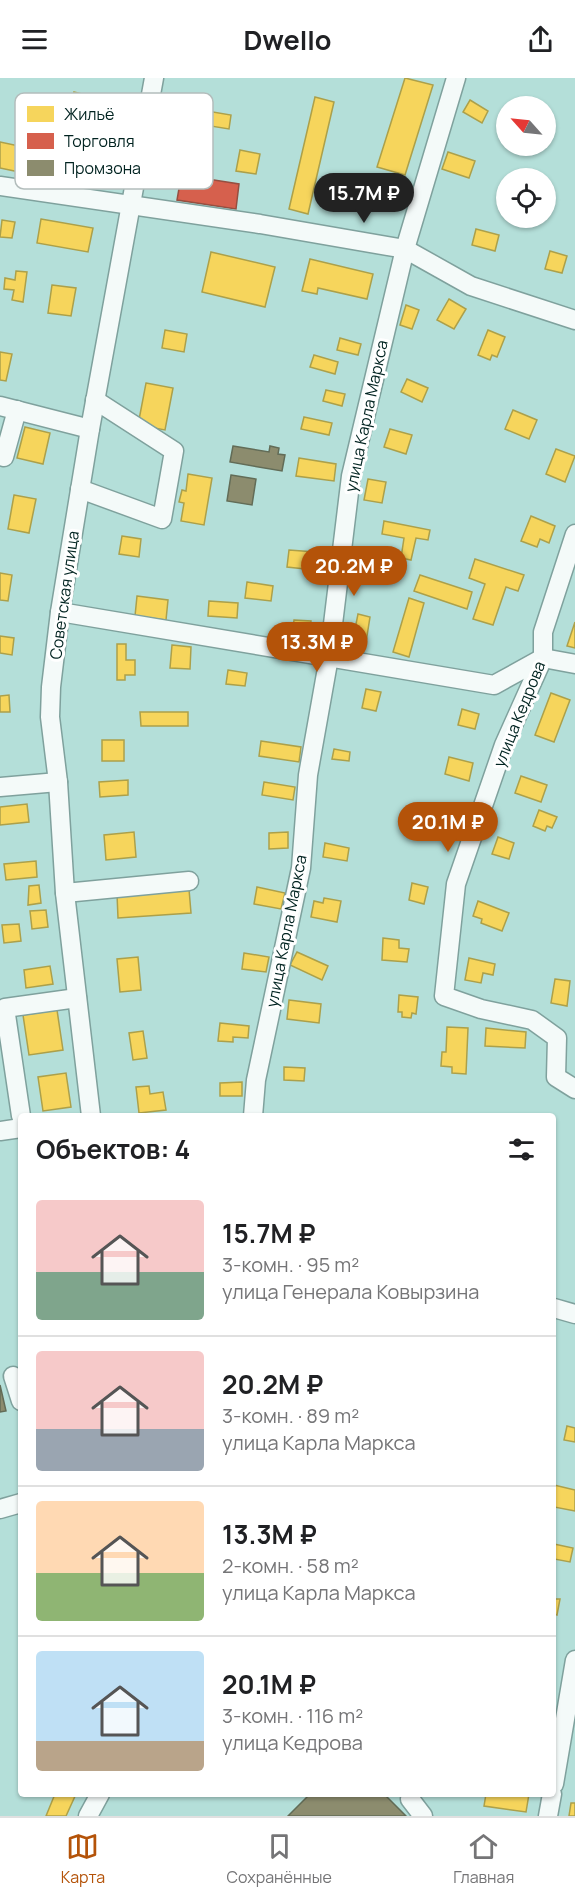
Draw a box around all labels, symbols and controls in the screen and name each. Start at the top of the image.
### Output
text: Dwello [243,21,332,58]
icon: menu [18,23,51,56]
icon: share [524,23,557,56]
legend [15,93,213,189]
north arrow [496,96,556,156]
map controls [496,96,556,228]
text: Жильё [64,103,114,125]
text: Торговля [64,130,135,152]
text: Промзона [64,157,141,179]
button: locate [496,168,556,228]
pin: 15.7M ₽ [309,173,419,224]
text: 15.7M ₽ [328,179,400,206]
street label: улица Карла Маркса [339,338,393,494]
street label: Советская улица [44,529,84,661]
pin: 20.2M ₽ [299,546,409,597]
text: 20.2M ₽ [315,552,393,579]
pin: 13.3M ₽ [262,622,372,673]
text: 13.3M ₽ [281,628,353,655]
street label: улица Кедрова [488,658,550,770]
pin: 20.1M ₽ [393,802,503,853]
text: 20.1M ₽ [412,808,484,835]
street label: улица Карла Маркса [260,853,312,1009]
text: Объектов: 4 [36,1131,190,1167]
icon: filters [505,1133,538,1166]
text: 15.7M ₽ [222,1215,316,1251]
icon: home [84,1224,156,1296]
text: 3-комн. · 95 m² [222,1251,359,1278]
text: улица Генерала Ковырзина [222,1278,479,1305]
text: 20.2M ₽ [222,1366,323,1402]
icon: home [84,1375,156,1447]
text: 3-комн. · 89 m² [222,1402,359,1429]
text: улица Карла Маркса [222,1429,416,1456]
text: 13.3M ₽ [222,1516,317,1552]
icon: home [84,1525,156,1597]
text: 2-комн. · 58 m² [222,1552,359,1579]
text: улица Карла Маркса [222,1579,416,1606]
text: 20.1M ₽ [222,1666,316,1702]
icon: home [84,1675,156,1747]
text: 3-комн. · 116 m² [222,1702,363,1729]
text: улица Кедрова [222,1729,363,1756]
tab: Карта [61,1830,105,1888]
tab: Сохранённые [227,1830,332,1888]
tab: Главная [453,1830,514,1888]

